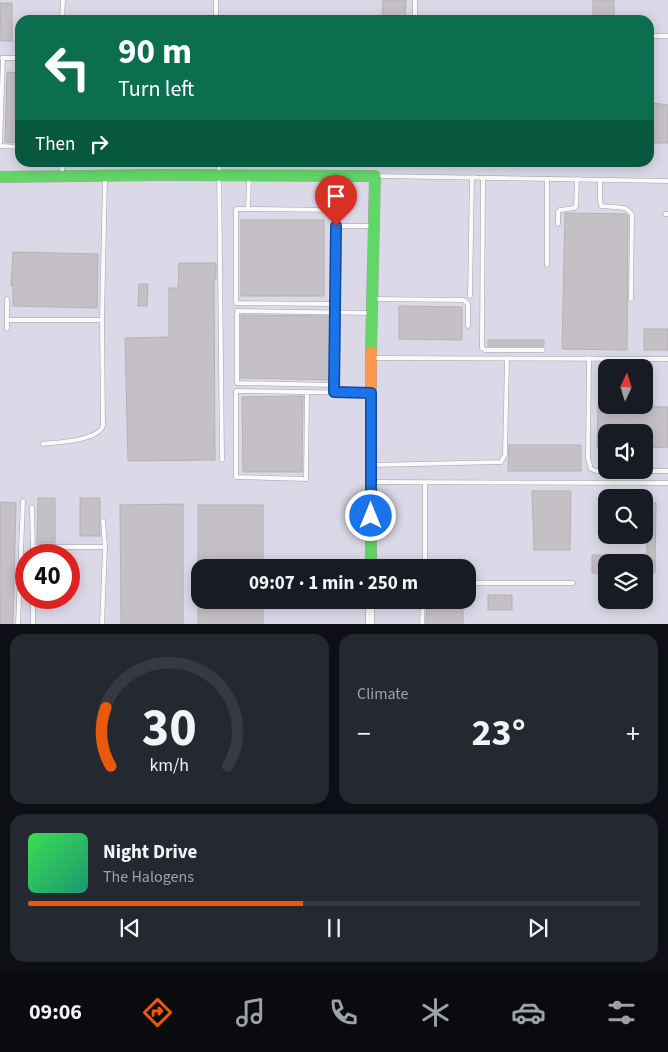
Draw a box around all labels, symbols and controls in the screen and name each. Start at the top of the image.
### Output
text: 90 m [118,27,192,77]
icon: left [35,35,100,100]
text: Turn left [118,73,194,105]
icon: right [85,130,113,158]
text: Then [35,131,75,158]
pin [315,175,357,226]
icon: arrive [322,182,350,210]
north arrow [598,359,652,414]
map controls [598,359,653,609]
button: sound [598,424,653,479]
position arrow [344,489,396,541]
button: search [598,489,653,544]
speed limit sign: 40 [15,544,80,609]
button: layers [598,554,653,609]
text: 09:07 · 1 min · 250 m [249,570,418,597]
text: Climate [357,683,408,705]
text: 30 [142,692,197,766]
text: 23° [472,706,526,760]
text: − [357,714,371,754]
text: + [626,714,640,754]
text: km/h [150,753,189,778]
text: Night Drive [103,839,197,866]
text: The Halogens [103,866,194,888]
icon: previous [116,914,144,942]
icon: pause [320,914,348,942]
icon: next [524,914,552,942]
icon: directions [140,995,175,1030]
icon: music [233,995,268,1030]
icon: phone [326,995,361,1030]
icon: climate [418,995,453,1030]
icon: car [511,995,546,1030]
icon: filters [604,995,639,1030]
text: 09:06 [29,996,82,1028]

